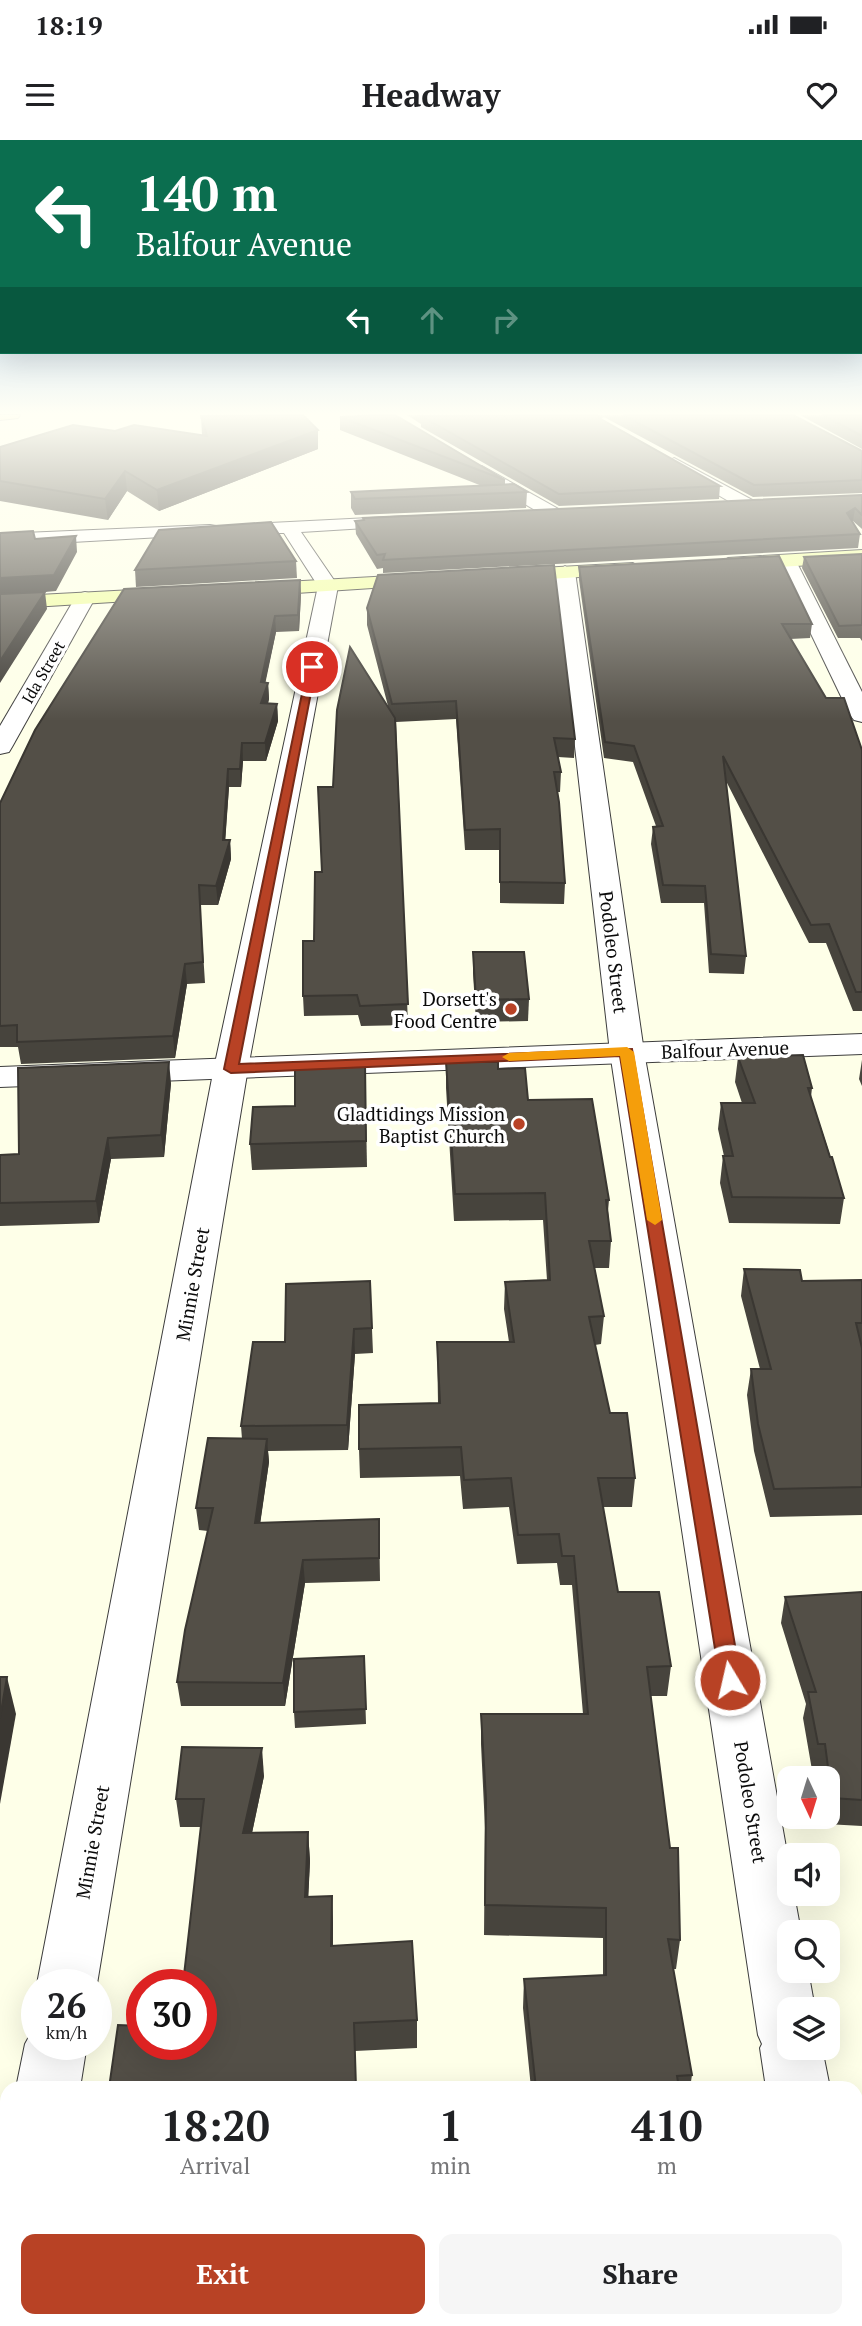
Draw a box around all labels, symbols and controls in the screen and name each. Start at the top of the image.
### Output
text: 18:19 [35,8,103,42]
text: Headway [362,74,500,116]
icon: menu [21,76,59,114]
icon: heart [803,76,841,114]
text: 140 m [136,160,278,225]
icon: left [21,168,112,259]
text: Balfour Avenue [136,223,352,265]
icon: left [340,301,378,339]
icon: ahead [413,301,451,339]
icon: right [486,301,524,339]
street label: Ida Street [16,636,70,707]
pin [282,637,342,697]
icon: arrive [293,648,331,686]
street label: Podoleo Street [594,889,634,1015]
place label: Dorsett's Food Centre [394,986,497,1033]
marker: Dorsett's Food Centre [503,1001,519,1017]
street label: Balfour Avenue [660,1034,790,1064]
place label: Gladtidings Mission Baptist Church [337,1101,505,1148]
marker: Gladtidings Mission Baptist Church [511,1116,527,1132]
street label: Minnie Street [170,1225,214,1343]
position arrow [693,1643,767,1717]
street label: Podoleo Street [729,1739,773,1865]
north arrow [777,1766,840,1829]
map controls [777,1766,840,2060]
street label: Minnie Street [70,1783,114,1901]
button: sound [777,1843,840,1906]
button: search [777,1920,840,1983]
speed limit sign: 30 [126,1969,217,2060]
text: 26 [47,1982,86,2028]
button: layers [777,1997,840,2060]
text: km/h [46,2020,87,2044]
text: 18:20 [161,2097,270,2153]
text: 1 [439,2097,462,2153]
text: 410 [631,2097,702,2153]
text: Arrival [180,2150,250,2181]
text: min [430,2150,471,2181]
text: m [657,2150,677,2181]
button: Exit [21,2234,425,2314]
button: Share [439,2234,842,2314]

